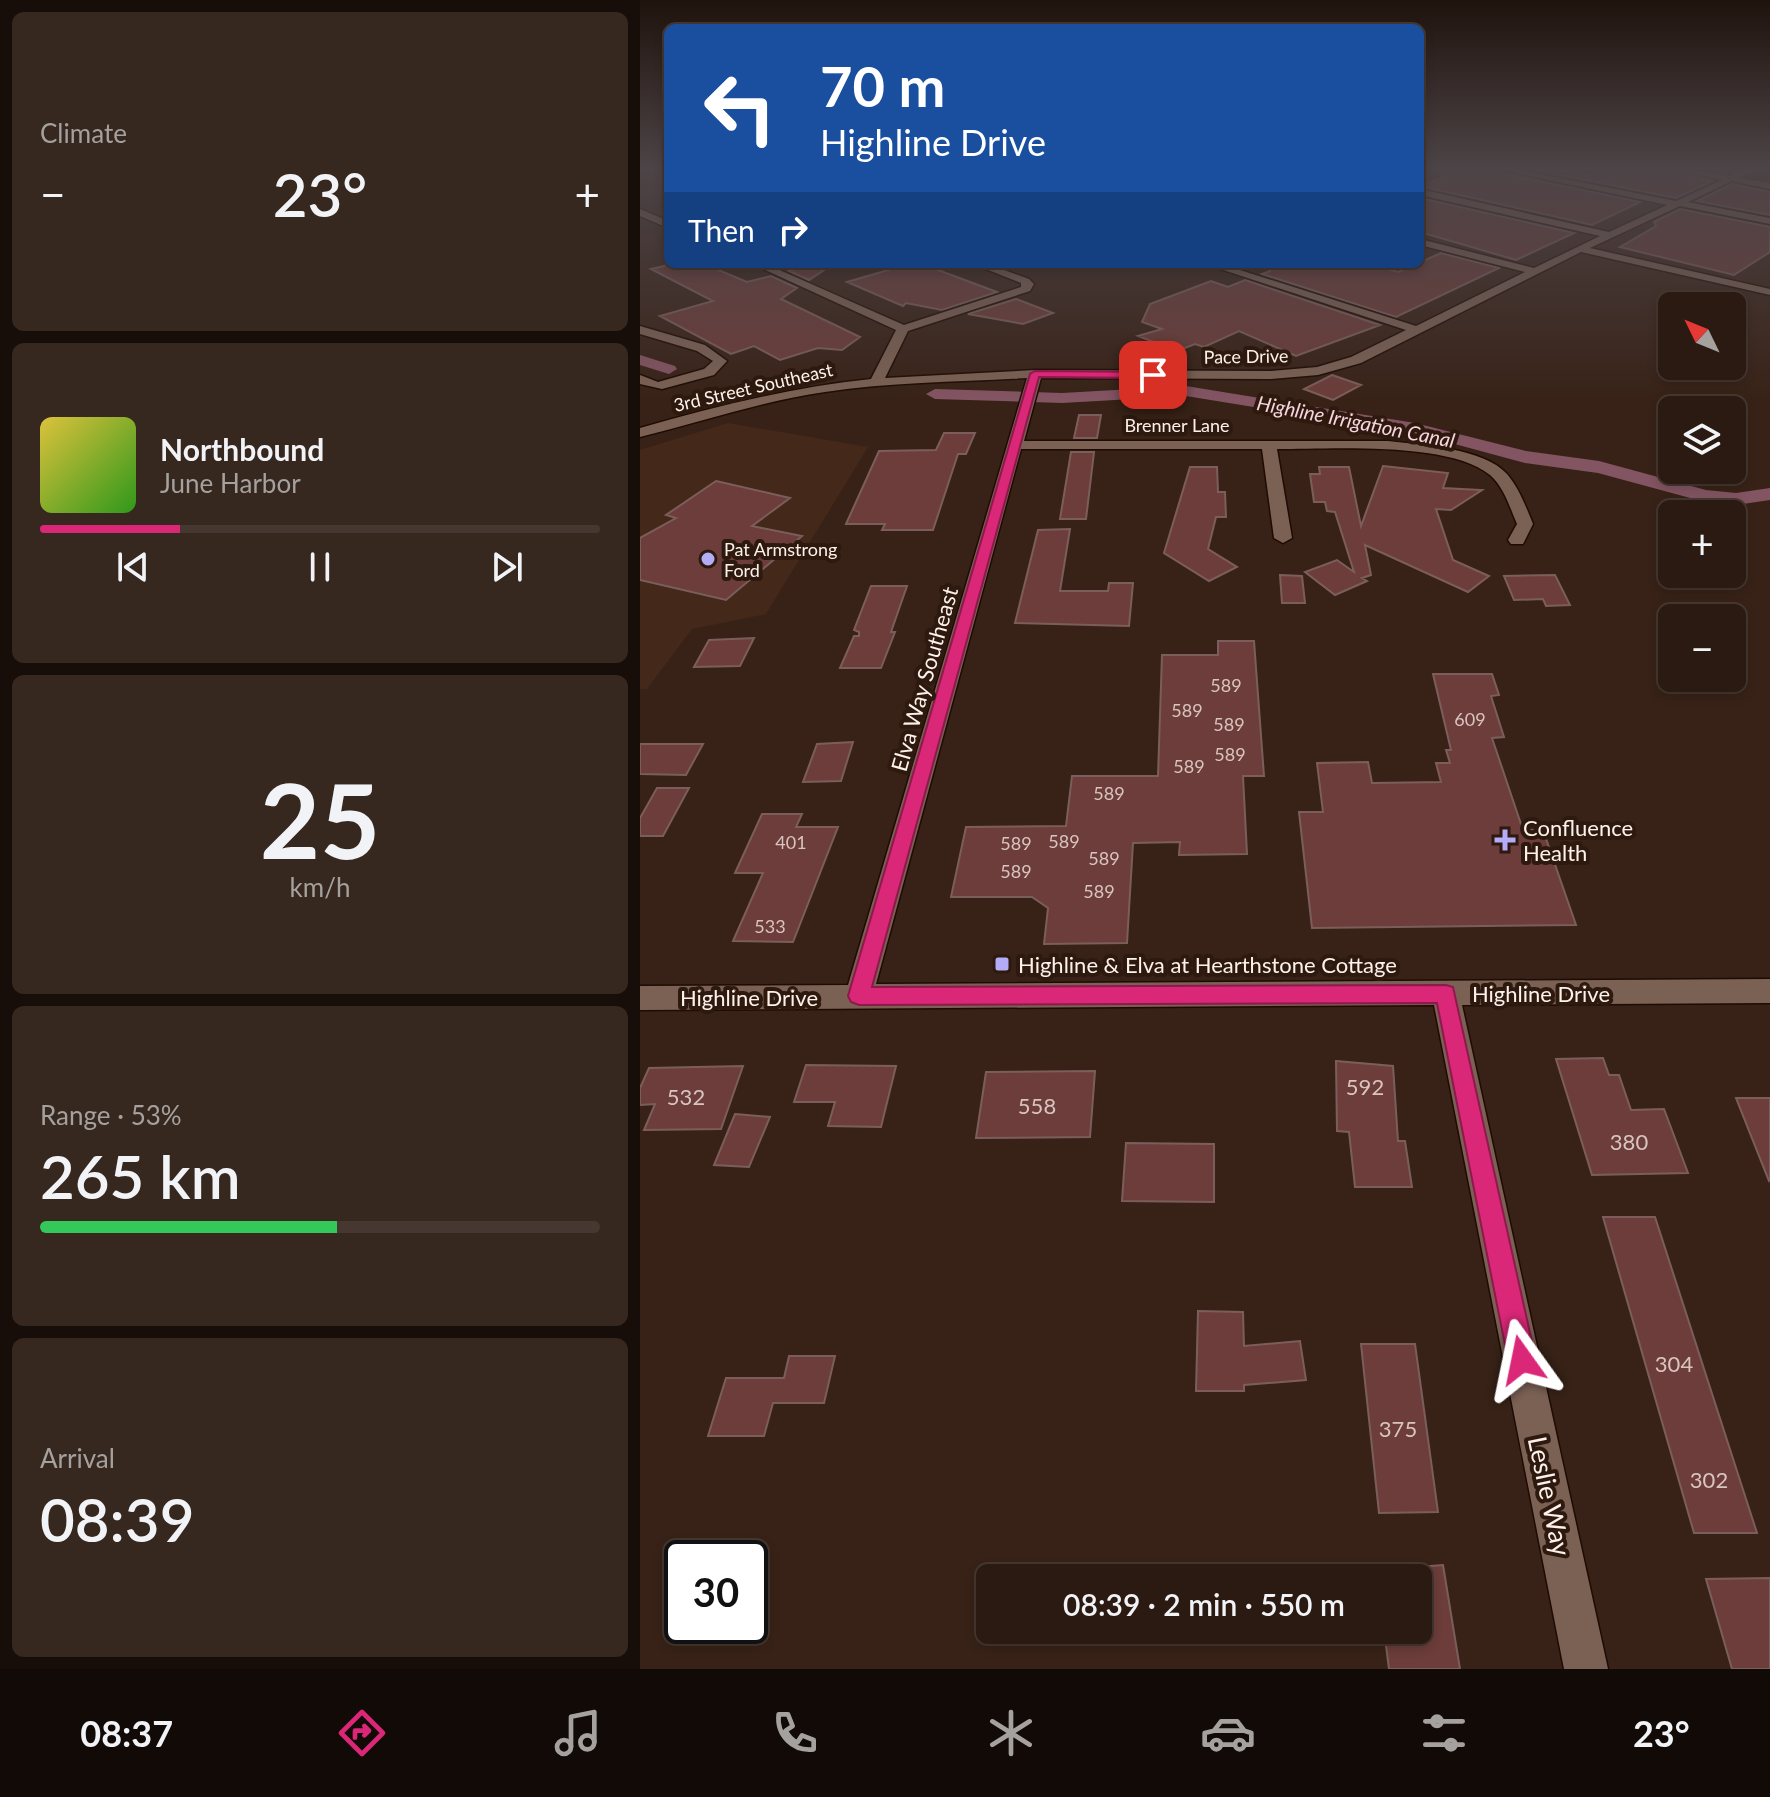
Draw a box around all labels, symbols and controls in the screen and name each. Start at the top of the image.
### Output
text: 70 m [820,52,945,119]
icon: left [688,56,792,160]
text: Climate [40,117,127,149]
text: Highline Drive [820,120,1046,164]
text: 23° [273,158,367,230]
text: − [40,168,66,220]
text: + [574,168,600,220]
icon: right [771,208,815,252]
text: Then [688,212,755,248]
north arrow [1658,292,1746,380]
map controls [1658,292,1746,692]
pin [1119,341,1187,409]
street label: Pace Drive [1203,344,1289,368]
icon: arrive [1131,353,1175,397]
street label: 3rd Street Southeast [671,358,835,416]
water label: Highline Irrigation Canal [1255,390,1457,452]
button: layers [1658,396,1746,484]
street label: Brenner Lane [1124,414,1230,436]
text: Northbound [160,431,324,467]
text: June Harbor [160,467,301,499]
button: + [1658,500,1746,588]
place label: Pat Armstrong Ford [724,538,837,581]
icon: previous [111,545,155,589]
icon: pause [298,545,342,589]
icon: next [485,545,529,589]
marker: Pat Armstrong Ford [699,550,717,568]
street label: Elva Way Southeast [885,584,963,774]
button: − [1658,604,1746,692]
house number: 589 [1210,674,1242,696]
house number: 589 [1171,699,1203,721]
house number: 609 [1454,708,1486,730]
house number: 589 [1213,713,1245,735]
house number: 589 [1214,743,1246,765]
house number: 589 [1173,755,1205,777]
text: 25 [260,756,380,881]
house number: 589 [1093,782,1125,804]
place label: Confluence Health [1523,814,1633,866]
marker: Confluence Health [1494,829,1516,851]
house number: 589 [1048,830,1080,852]
house number: 401 [775,831,807,853]
house number: 589 [1000,832,1032,854]
house number: 589 [1088,847,1120,869]
house number: 589 [1000,860,1032,882]
text: km/h [290,871,350,903]
house number: 589 [1083,880,1115,902]
house number: 533 [754,915,786,937]
place label: Highline & Elva at Hearthstone Cottage [1018,951,1397,978]
marker: Highline & Elva at Hearthstone Cottage [993,955,1011,973]
street label: Highline Drive [1472,980,1610,1007]
street label: Highline Drive [680,984,818,1011]
house number: 592 [1346,1073,1384,1100]
house number: 532 [667,1083,705,1110]
house number: 558 [1018,1092,1056,1119]
text: Range · 53% [40,1099,182,1131]
house number: 380 [1610,1128,1648,1155]
text: 265 km [40,1140,241,1212]
position arrow [1480,1318,1564,1402]
house number: 304 [1655,1350,1693,1377]
house number: 375 [1379,1415,1417,1442]
street label: Leslie Way [1522,1433,1578,1559]
text: Arrival [40,1442,115,1474]
house number: 302 [1690,1466,1728,1493]
text: 08:39 [40,1483,194,1555]
speed limit sign: 30 [664,1540,768,1644]
text: 08:39 · 2 min · 550 m [1063,1586,1345,1622]
icon: directions [334,1705,390,1761]
icon: music [550,1705,606,1761]
icon: phone [767,1705,823,1761]
icon: climate [983,1705,1039,1761]
icon: car [1200,1705,1256,1761]
icon: filters [1416,1705,1472,1761]
text: 08:37 [80,1711,173,1755]
text: 23° [1633,1711,1690,1755]

